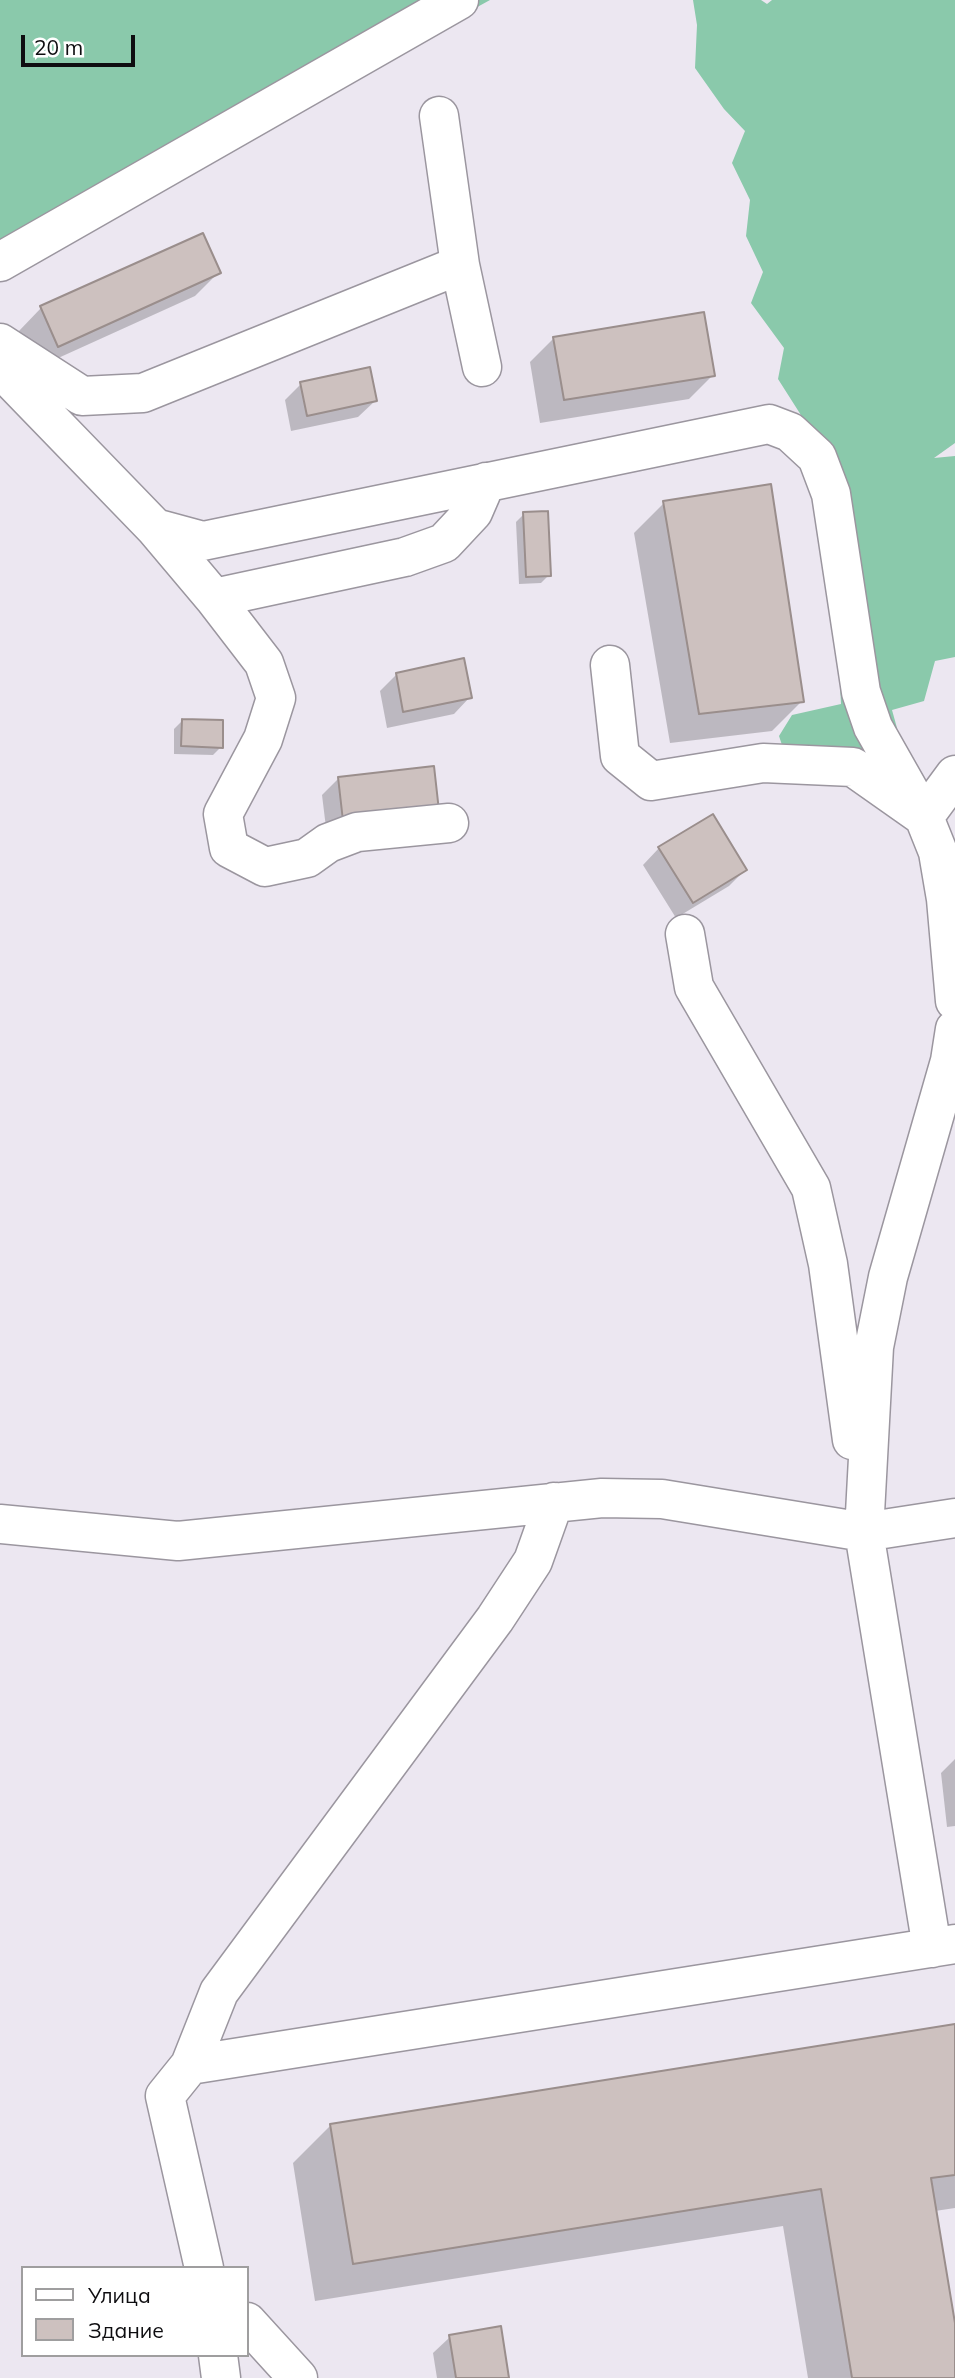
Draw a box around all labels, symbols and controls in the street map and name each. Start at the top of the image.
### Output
scale bar [24,21,138,65]
text: 20 m [34,34,83,60]
legend [21,2266,248,2357]
text: Улица [88,2282,151,2308]
text: Здание [88,2317,164,2343]

